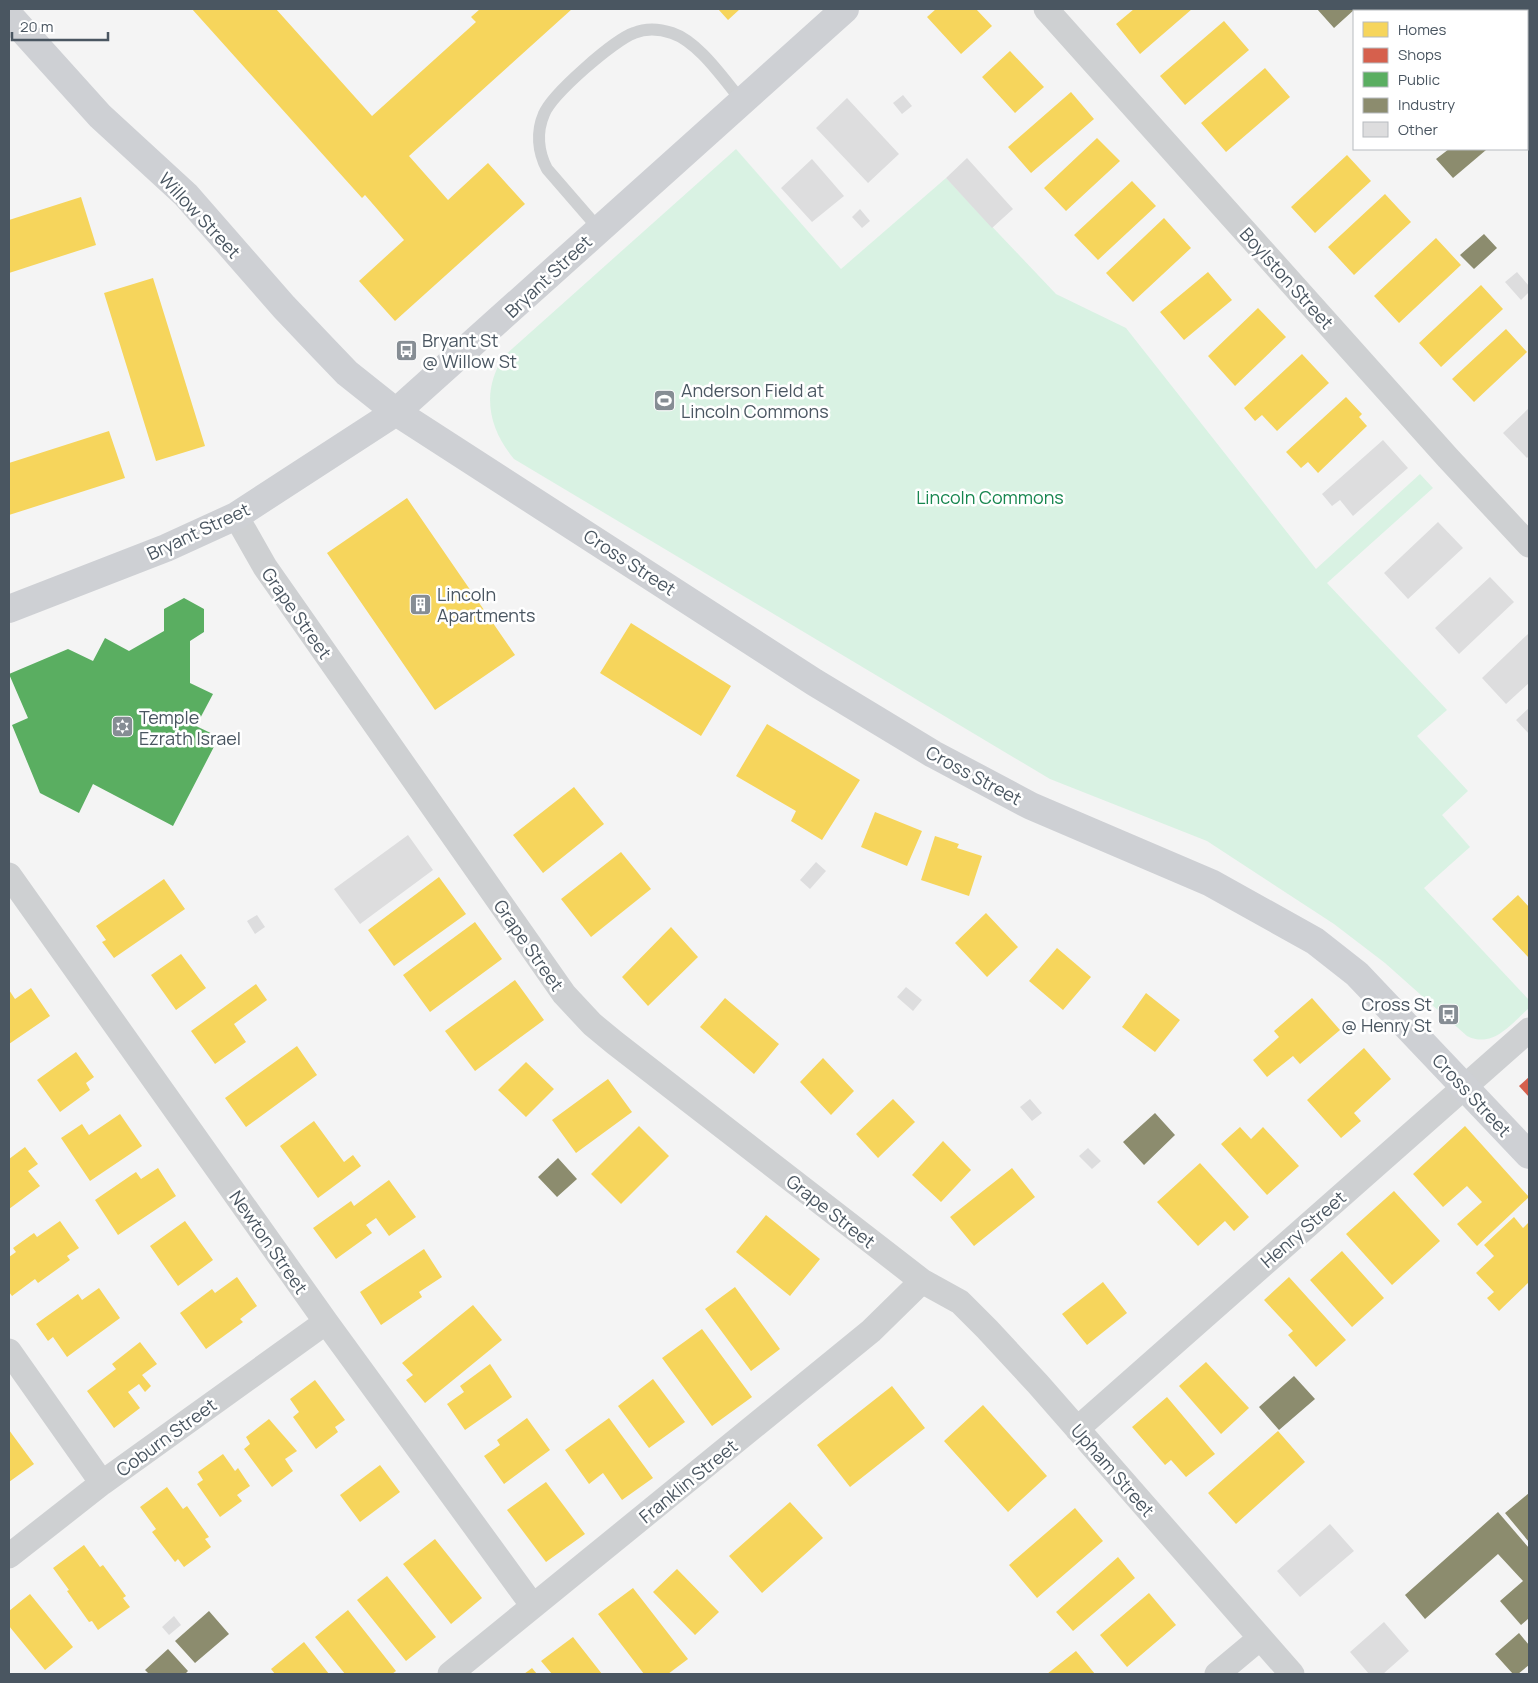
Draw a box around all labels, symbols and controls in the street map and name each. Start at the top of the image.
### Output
scale bar [12,10,109,42]
legend [1353,10,1528,150]
text: 20 m [20,16,53,37]
text: Homes [1398,19,1447,40]
text: Shops [1398,44,1442,65]
text: Public [1398,69,1440,90]
text: Industry [1398,94,1455,115]
text: Other [1398,119,1439,140]
street label: Willow Street [154,167,246,263]
street label: Boylston Street [1235,222,1339,334]
street label: Bryant Street [499,229,597,323]
place label: Bryant St @ Willow St [422,328,517,373]
bus stop icon: Bryant St @ Willow St [394,338,418,362]
place label: Anderson Field at Lincoln Commons [681,378,829,423]
sports icon: Anderson Field at Lincoln Commons [653,388,677,412]
park label: Lincoln Commons [916,485,1064,509]
street label: Bryant Street [143,497,253,565]
street label: Cross Street [579,523,681,601]
street label: Grape Street [257,563,337,663]
place label: Lincoln Apartments [437,582,536,627]
building icon: Lincoln Apartments [409,592,433,616]
place label: Temple Ezrath Israel [139,705,241,750]
synagogue icon: Temple Ezrath Israel [111,715,135,739]
street label: Cross Street [922,740,1026,810]
street label: Grape Street [489,895,569,995]
place label: Cross St @ Henry St [1341,992,1432,1037]
bus stop icon: Cross St @ Henry St [1436,1002,1460,1026]
street label: Cross Street [1427,1048,1517,1142]
street label: Grape Street [782,1169,880,1253]
street label: Henry Street [1255,1185,1351,1273]
street label: Newton Street [224,1186,314,1298]
street label: Coburn Street [111,1392,221,1482]
street label: Upham Street [1066,1418,1160,1522]
street label: Franklin Street [634,1434,742,1528]

